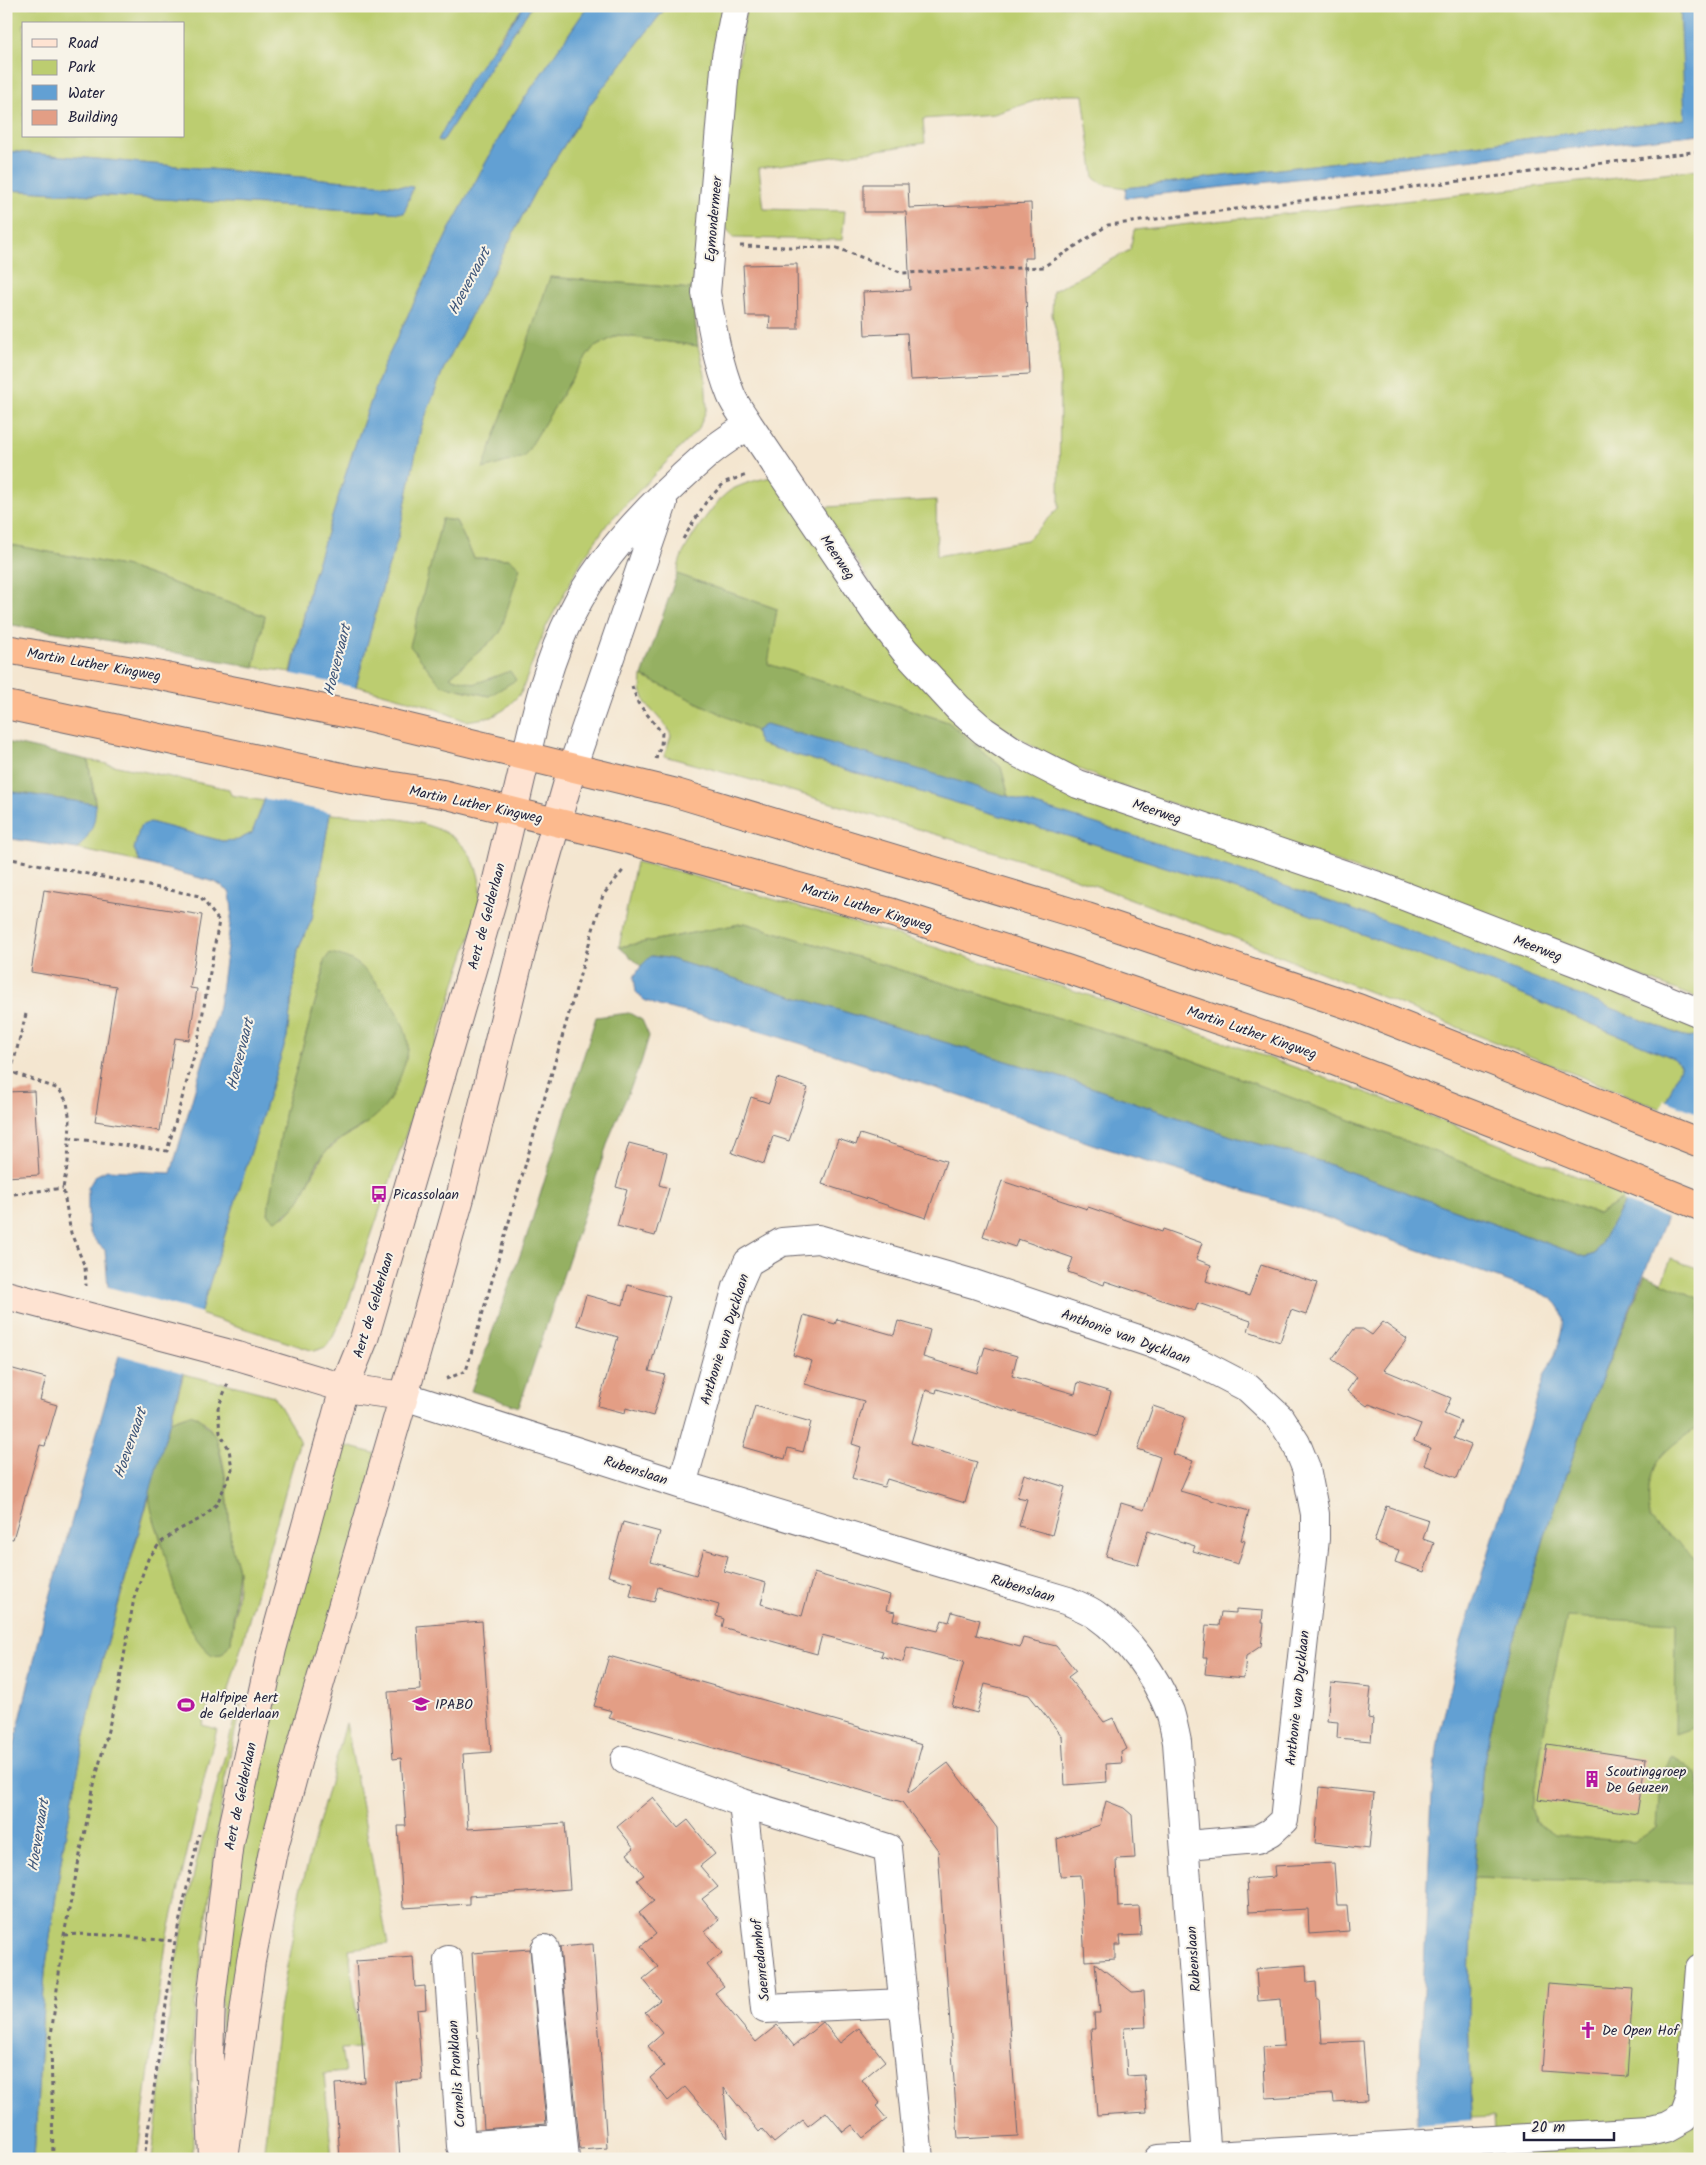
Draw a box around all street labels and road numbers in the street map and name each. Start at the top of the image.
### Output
street label: Egmondermeer [699,174,729,263]
street label: Meerweg [814,530,860,585]
street label: Martin Luther Kingweg [25,642,163,688]
street label: Martin Luther Kingweg [407,780,545,830]
street label: Meerweg [1129,793,1184,831]
street label: Aert de Gelderlaan [462,860,512,972]
street label: Martin Luther Kingweg [798,878,935,938]
street label: Meerweg [1510,930,1565,968]
street label: Martin Luther Kingweg [1184,1000,1320,1065]
street label: Aert de Gelderlaan [347,1250,400,1361]
street label: Anthonie van Dycklaan [695,1271,755,1407]
street label: Anthonie van Dycklaan [1058,1303,1193,1371]
street label: Rubenslaan [601,1450,670,1492]
street label: Rubenslaan [988,1569,1057,1609]
street label: Anthonie van Dycklaan [1280,1629,1316,1767]
street label: Aert de Gelderlaan [219,1740,263,1852]
street label: Saenredamhof [746,1916,776,2002]
street label: Rubenslaan [1181,1925,1207,1993]
street label: Cornelis Pronklaan [442,2019,472,2129]

